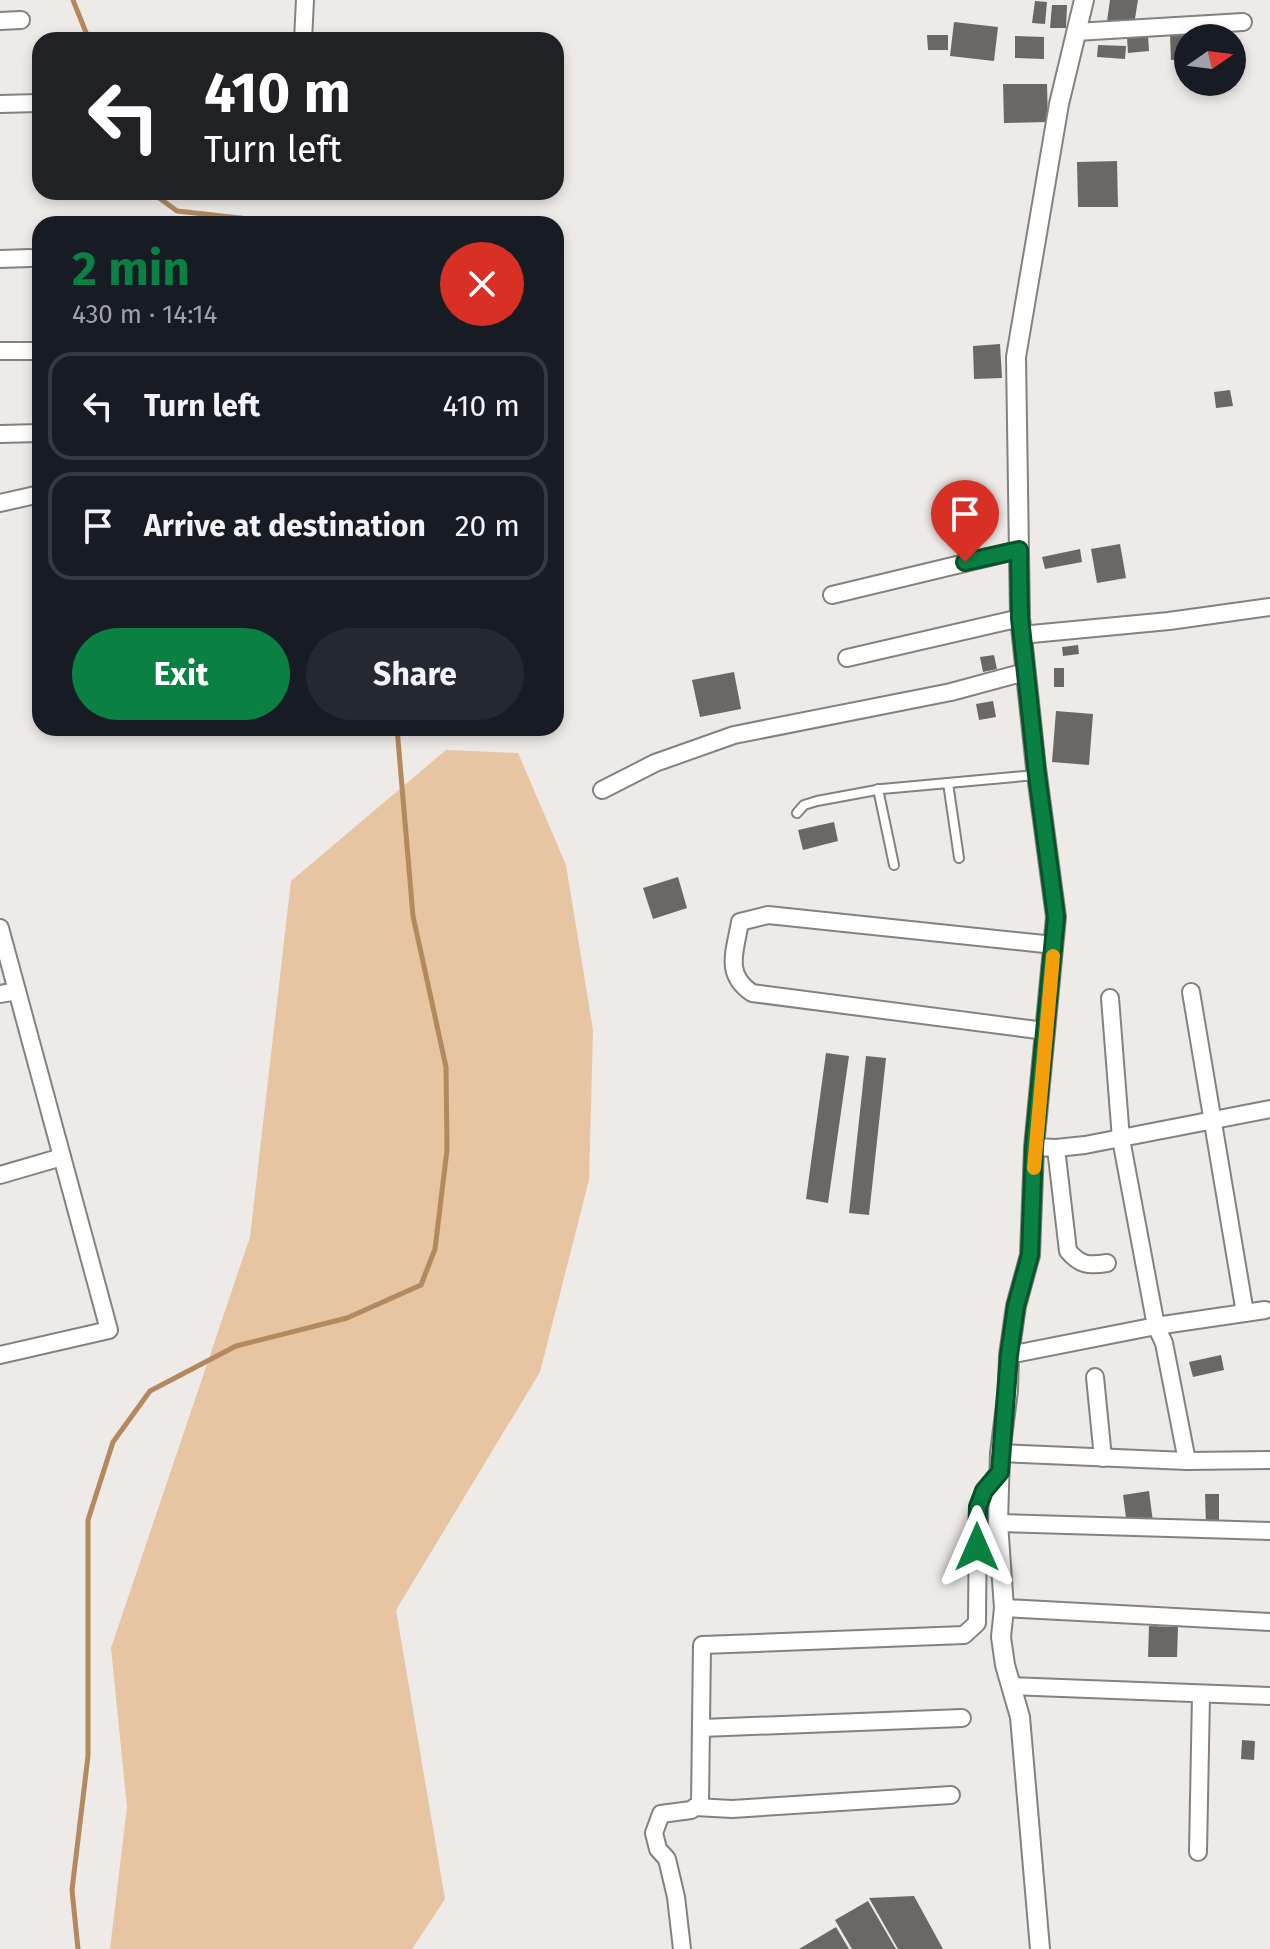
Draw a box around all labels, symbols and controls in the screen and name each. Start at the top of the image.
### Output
north arrow [1174,24,1246,96]
map controls [1174,24,1246,96]
text: 410 m [204,60,351,127]
icon: left [72,64,176,168]
text: Turn left [204,128,342,172]
text: 2 min [72,240,190,298]
button: close [440,242,524,326]
text: 430 m · 14:14 [72,299,217,330]
icon: left [76,384,120,428]
text: Turn left [144,388,260,424]
text: 410 m [442,388,520,424]
pin [931,480,999,562]
icon: arrive [943,492,987,536]
icon: arrive [76,504,120,548]
text: Arrive at destination [144,508,426,544]
text: 20 m [455,508,520,544]
button: Exit [72,628,290,720]
button: Share [306,628,524,720]
position arrow [935,1505,1019,1589]

